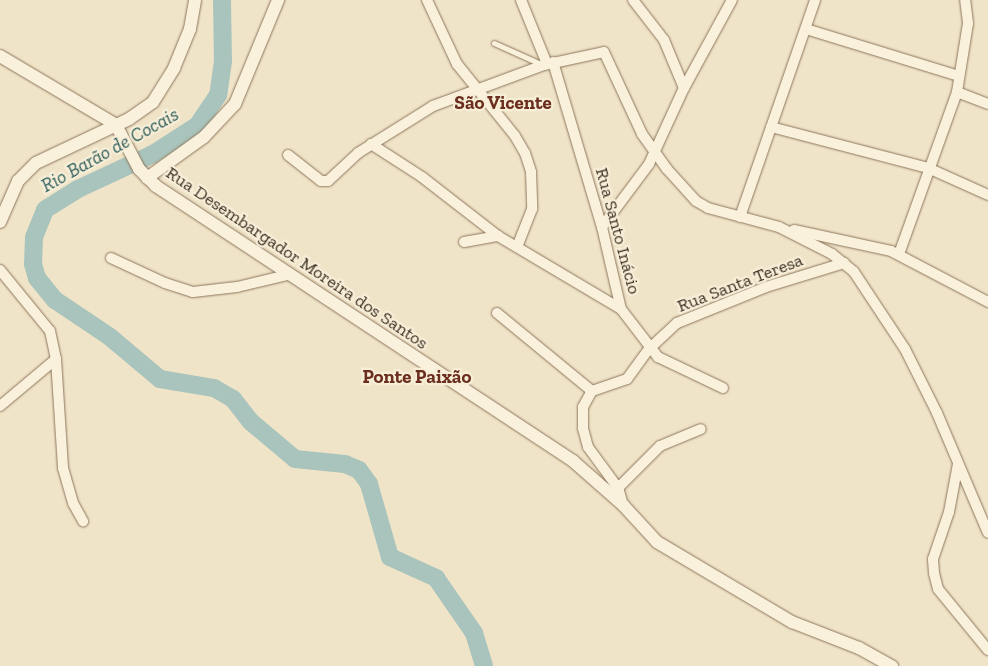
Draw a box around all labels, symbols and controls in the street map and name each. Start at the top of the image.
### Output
district label: São Vicente [454,92,552,114]
water label: Rio Barão de Cocais [37,103,183,197]
street label: Rua Desembargador Moreira dos Santos [162,162,432,354]
street label: Rua Santo Inácio [591,165,645,297]
street label: Rua Santa Teresa [674,249,806,317]
district label: Ponte Paixão [363,366,471,388]

